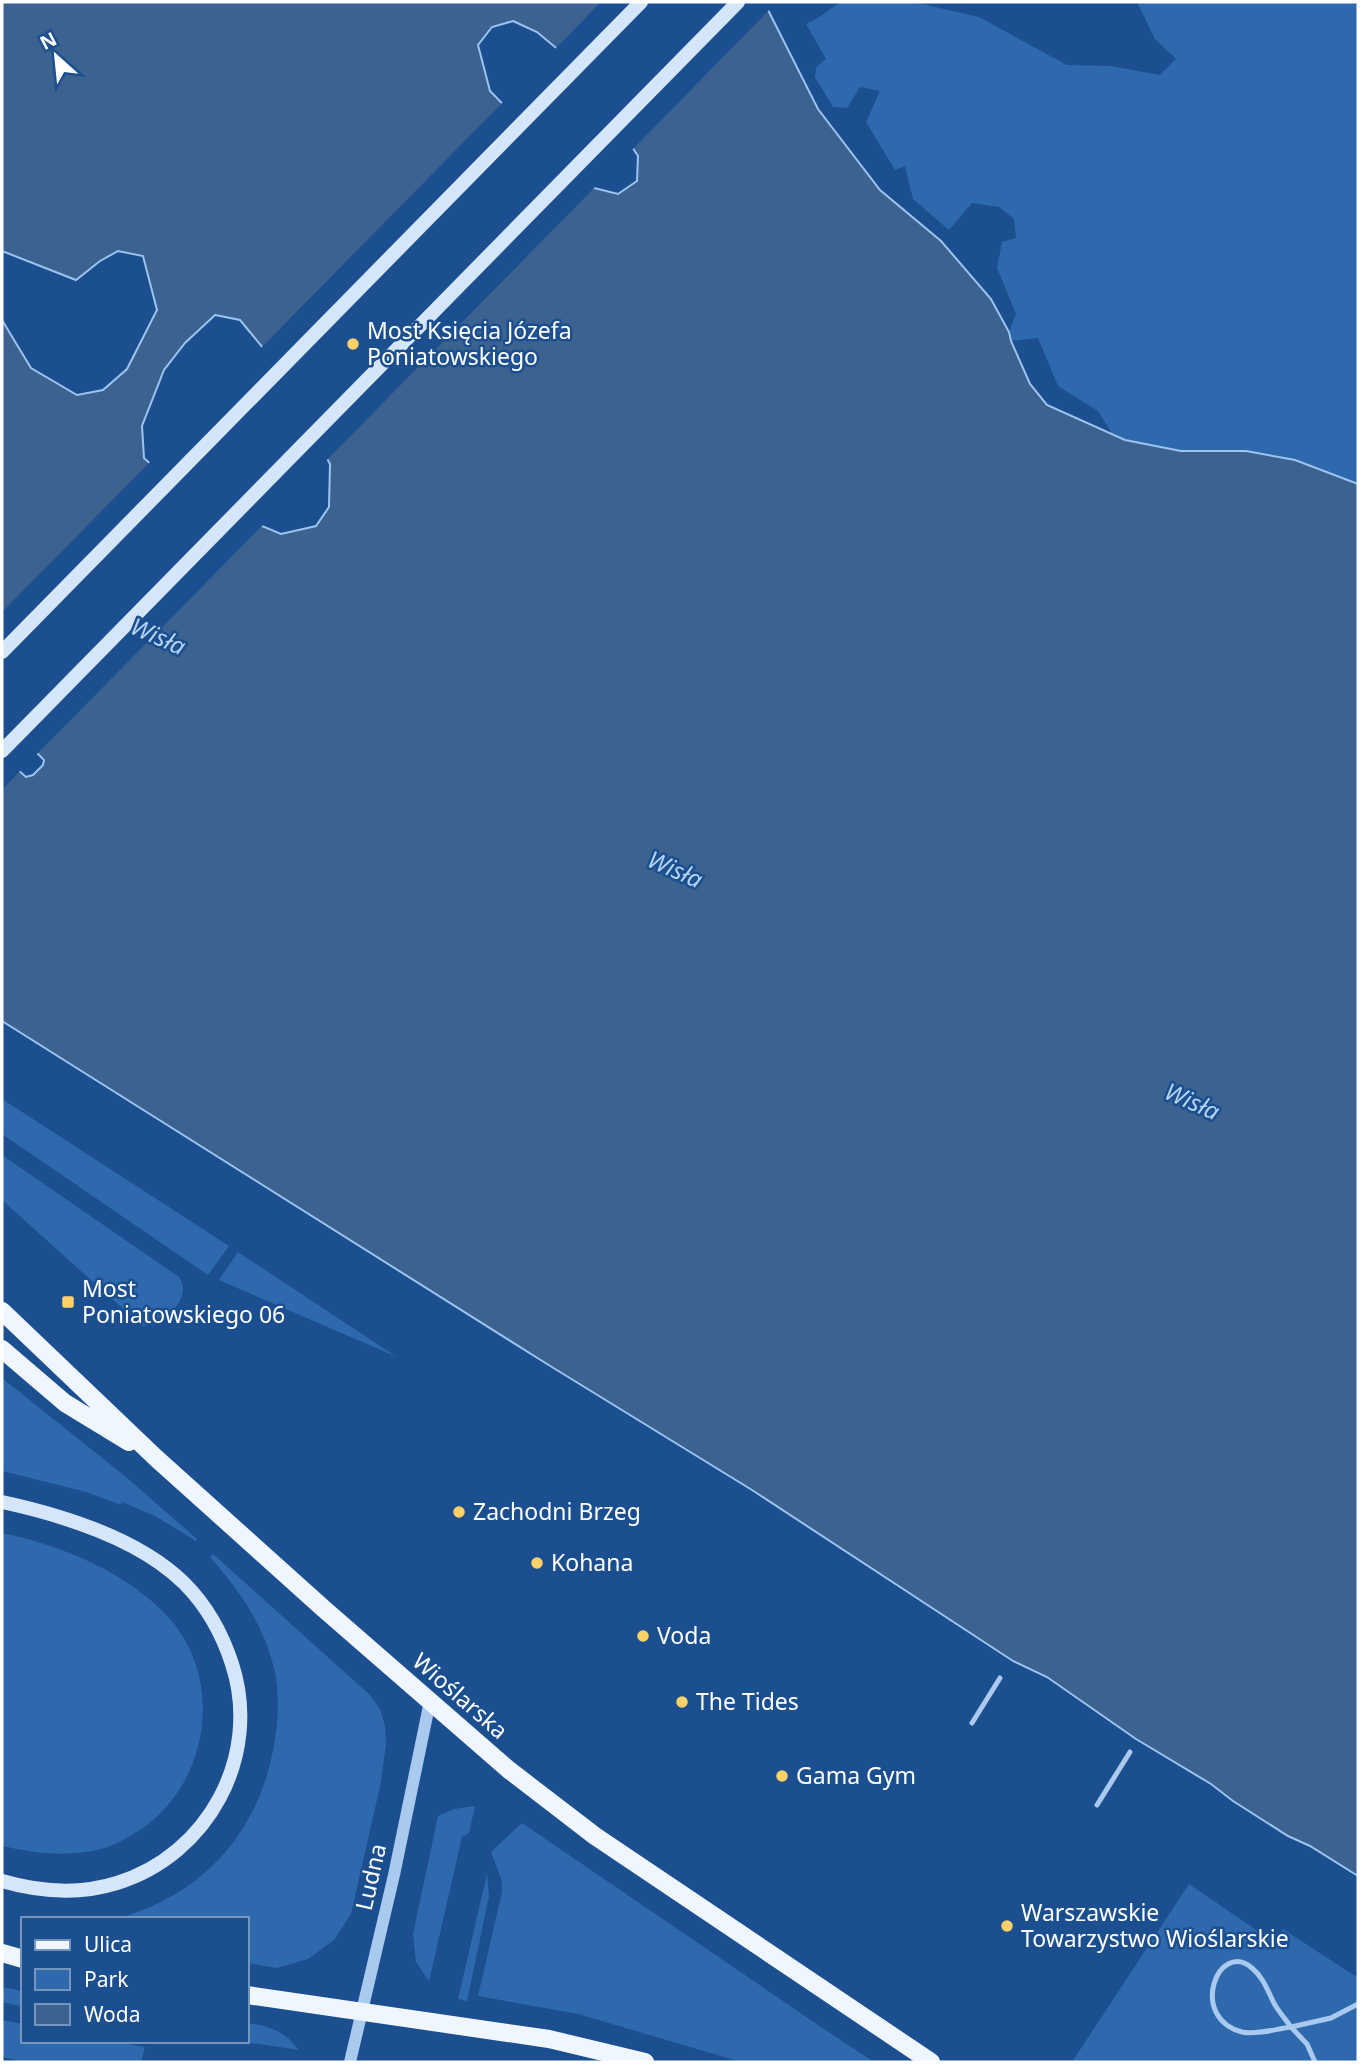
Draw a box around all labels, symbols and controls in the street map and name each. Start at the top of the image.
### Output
north arrow [21,21,91,91]
text: N [35,26,61,56]
place label: Most Księcia Józefa Poniatowskiego [367,314,572,372]
marker: Most Księcia Józefa Poniatowskiego [345,336,361,352]
water label: Wisła [126,609,192,662]
water label: Wisła [643,842,709,895]
water label: Wisła [1160,1074,1226,1127]
place label: Most Poniatowskiego 06 [82,1272,285,1330]
marker: Most Poniatowskiego 06 [60,1294,76,1310]
place label: Zachodni Brzeg [473,1495,641,1527]
marker: Zachodni Brzeg [451,1504,467,1520]
place label: Kohana [551,1546,633,1578]
marker: Kohana [529,1555,545,1571]
place label: Voda [657,1619,711,1651]
marker: Voda [635,1628,651,1644]
street label: Wioślarska [406,1645,515,1746]
place label: The Tides [696,1685,799,1717]
marker: The Tides [674,1694,690,1710]
place label: Gama Gym [796,1759,916,1791]
marker: Gama Gym [774,1768,790,1784]
street label: Ludna [347,1840,393,1913]
place label: Warszawskie Towarzystwo Wioślarskie [1021,1896,1289,1954]
legend [21,1917,248,2043]
marker: Warszawskie Towarzystwo Wioślarskie [999,1918,1015,1934]
text: Ulica [84,1930,132,1958]
text: Park [84,1965,129,1993]
text: Woda [84,2000,141,2028]

